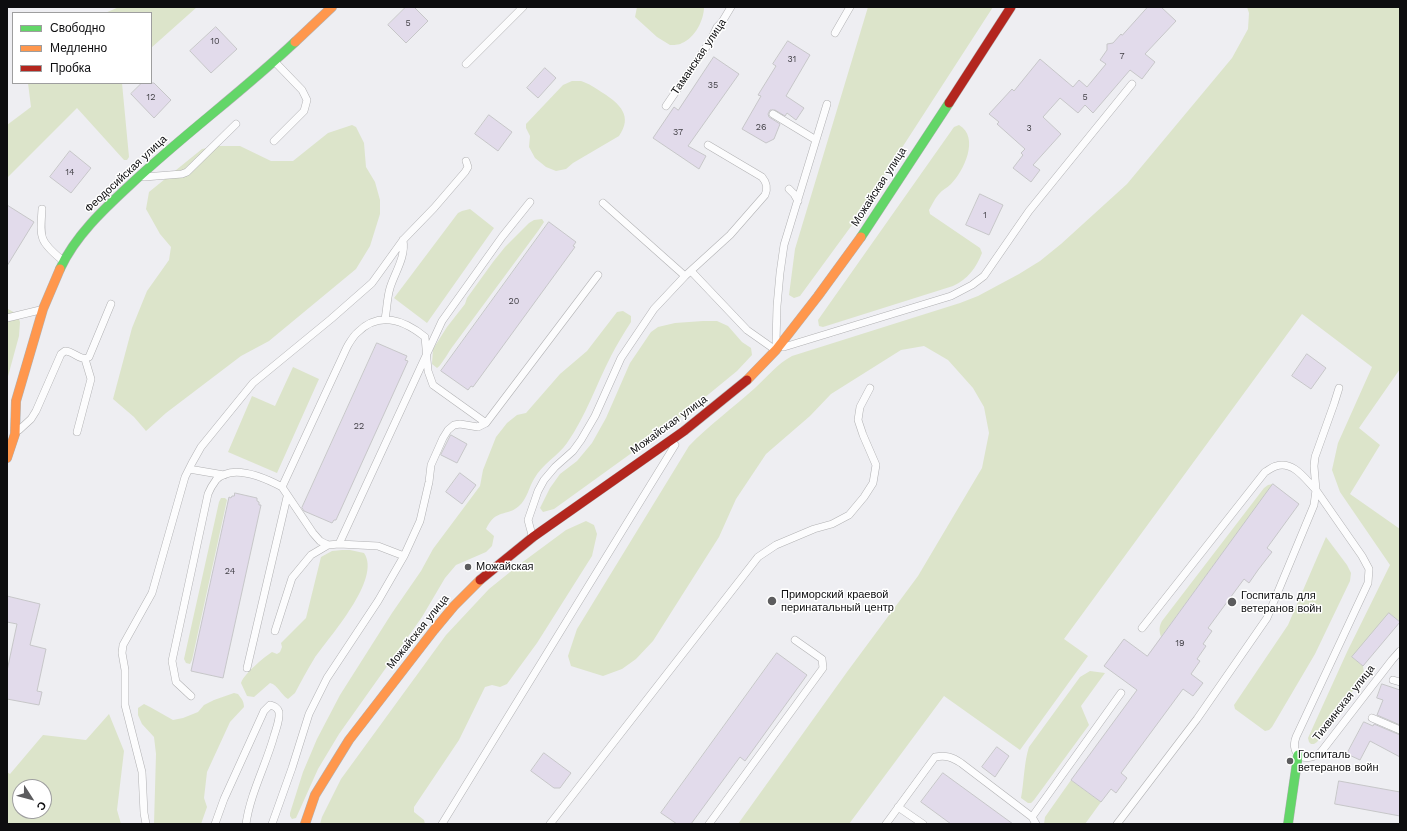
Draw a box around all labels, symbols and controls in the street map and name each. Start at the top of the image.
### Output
legend [12,12,152,84]
street label: Таманская улица [669,17,729,97]
house number: 5 [405,18,411,28]
text: Свободно [50,21,105,35]
house number: 10 [210,36,220,46]
text: Медленно [50,41,107,55]
house number: 7 [1119,51,1125,61]
house number: 31 [788,54,796,64]
text: Пробка [50,61,91,75]
house number: 35 [708,80,718,90]
house number: 12 [147,92,155,102]
house number: 5 [1082,92,1088,102]
house number: 26 [756,122,766,132]
house number: 3 [1026,123,1032,133]
house number: 37 [673,127,683,137]
street label: Феодосийская улица [82,133,170,215]
street label: Можайская улица [849,145,909,229]
house number: 14 [65,167,75,177]
house number: 1 [983,210,987,220]
house number: 20 [509,296,519,306]
street label: Можайская улица [628,393,710,457]
house number: 22 [354,421,364,431]
place label: Можайская [476,560,534,574]
marker: Можайская [463,562,473,572]
house number: 24 [225,566,235,576]
place label: Приморский краевой перинатальный центр [781,588,894,614]
place label: Госпиталь для ветеранов войн [1241,589,1322,615]
street label: Можайская улица [384,592,452,672]
marker: Приморский краевой перинатальный центр [766,595,778,607]
marker: Госпиталь для ветеранов войн [1226,596,1238,608]
house number: 19 [1175,638,1185,648]
street label: Тихвинская улица [1310,662,1378,744]
place label: Госпиталь ветеранов войн [1298,748,1379,774]
marker: Госпиталь ветеранов войн [1285,756,1295,766]
north arrow [12,779,52,819]
text: С [34,799,49,813]

